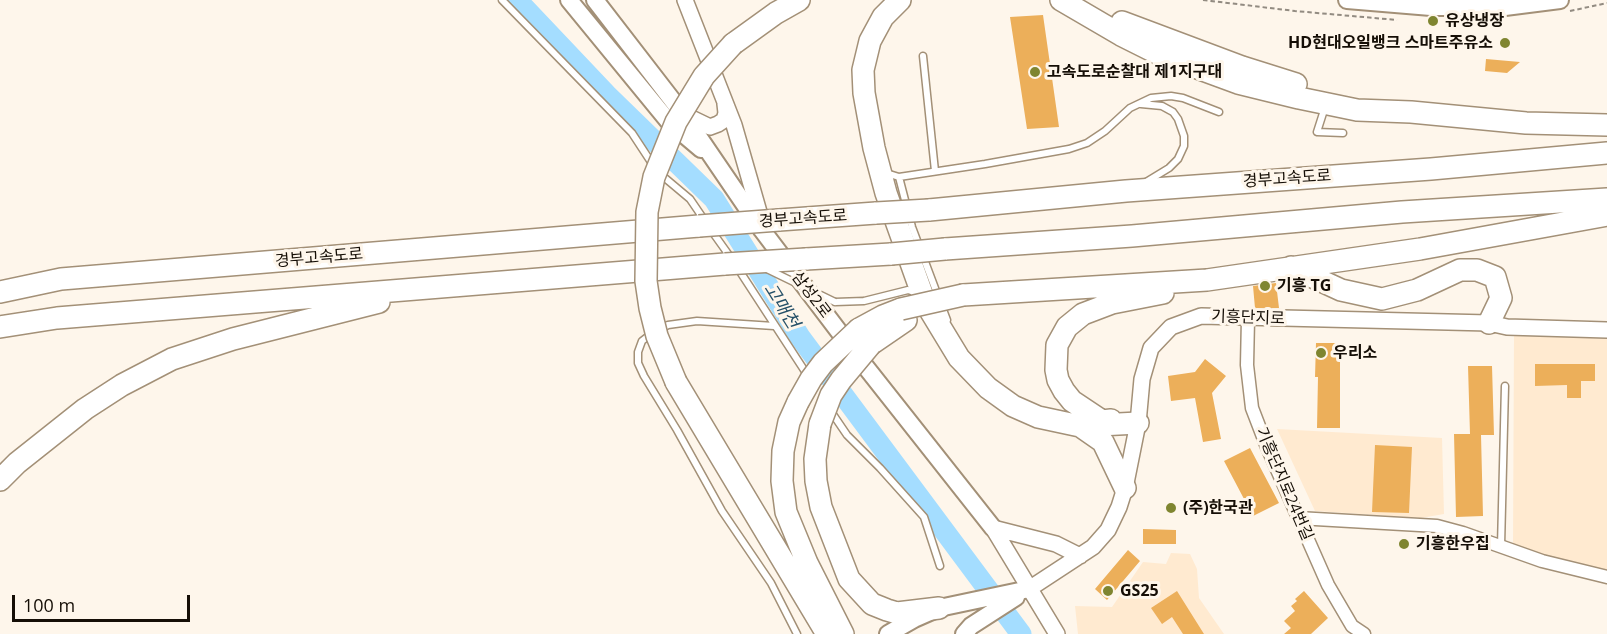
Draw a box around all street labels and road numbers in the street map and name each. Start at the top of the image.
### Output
street label: 경부고속도로 [1242,166,1332,192]
street label: 경부고속도로 [758,206,848,232]
street label: 경부고속도로 [274,245,364,271]
street label: 삼성2로 [787,268,835,322]
street label: 기흥단지로 [1211,307,1285,329]
street label: 기흥단지로24번길 [1251,424,1317,544]

